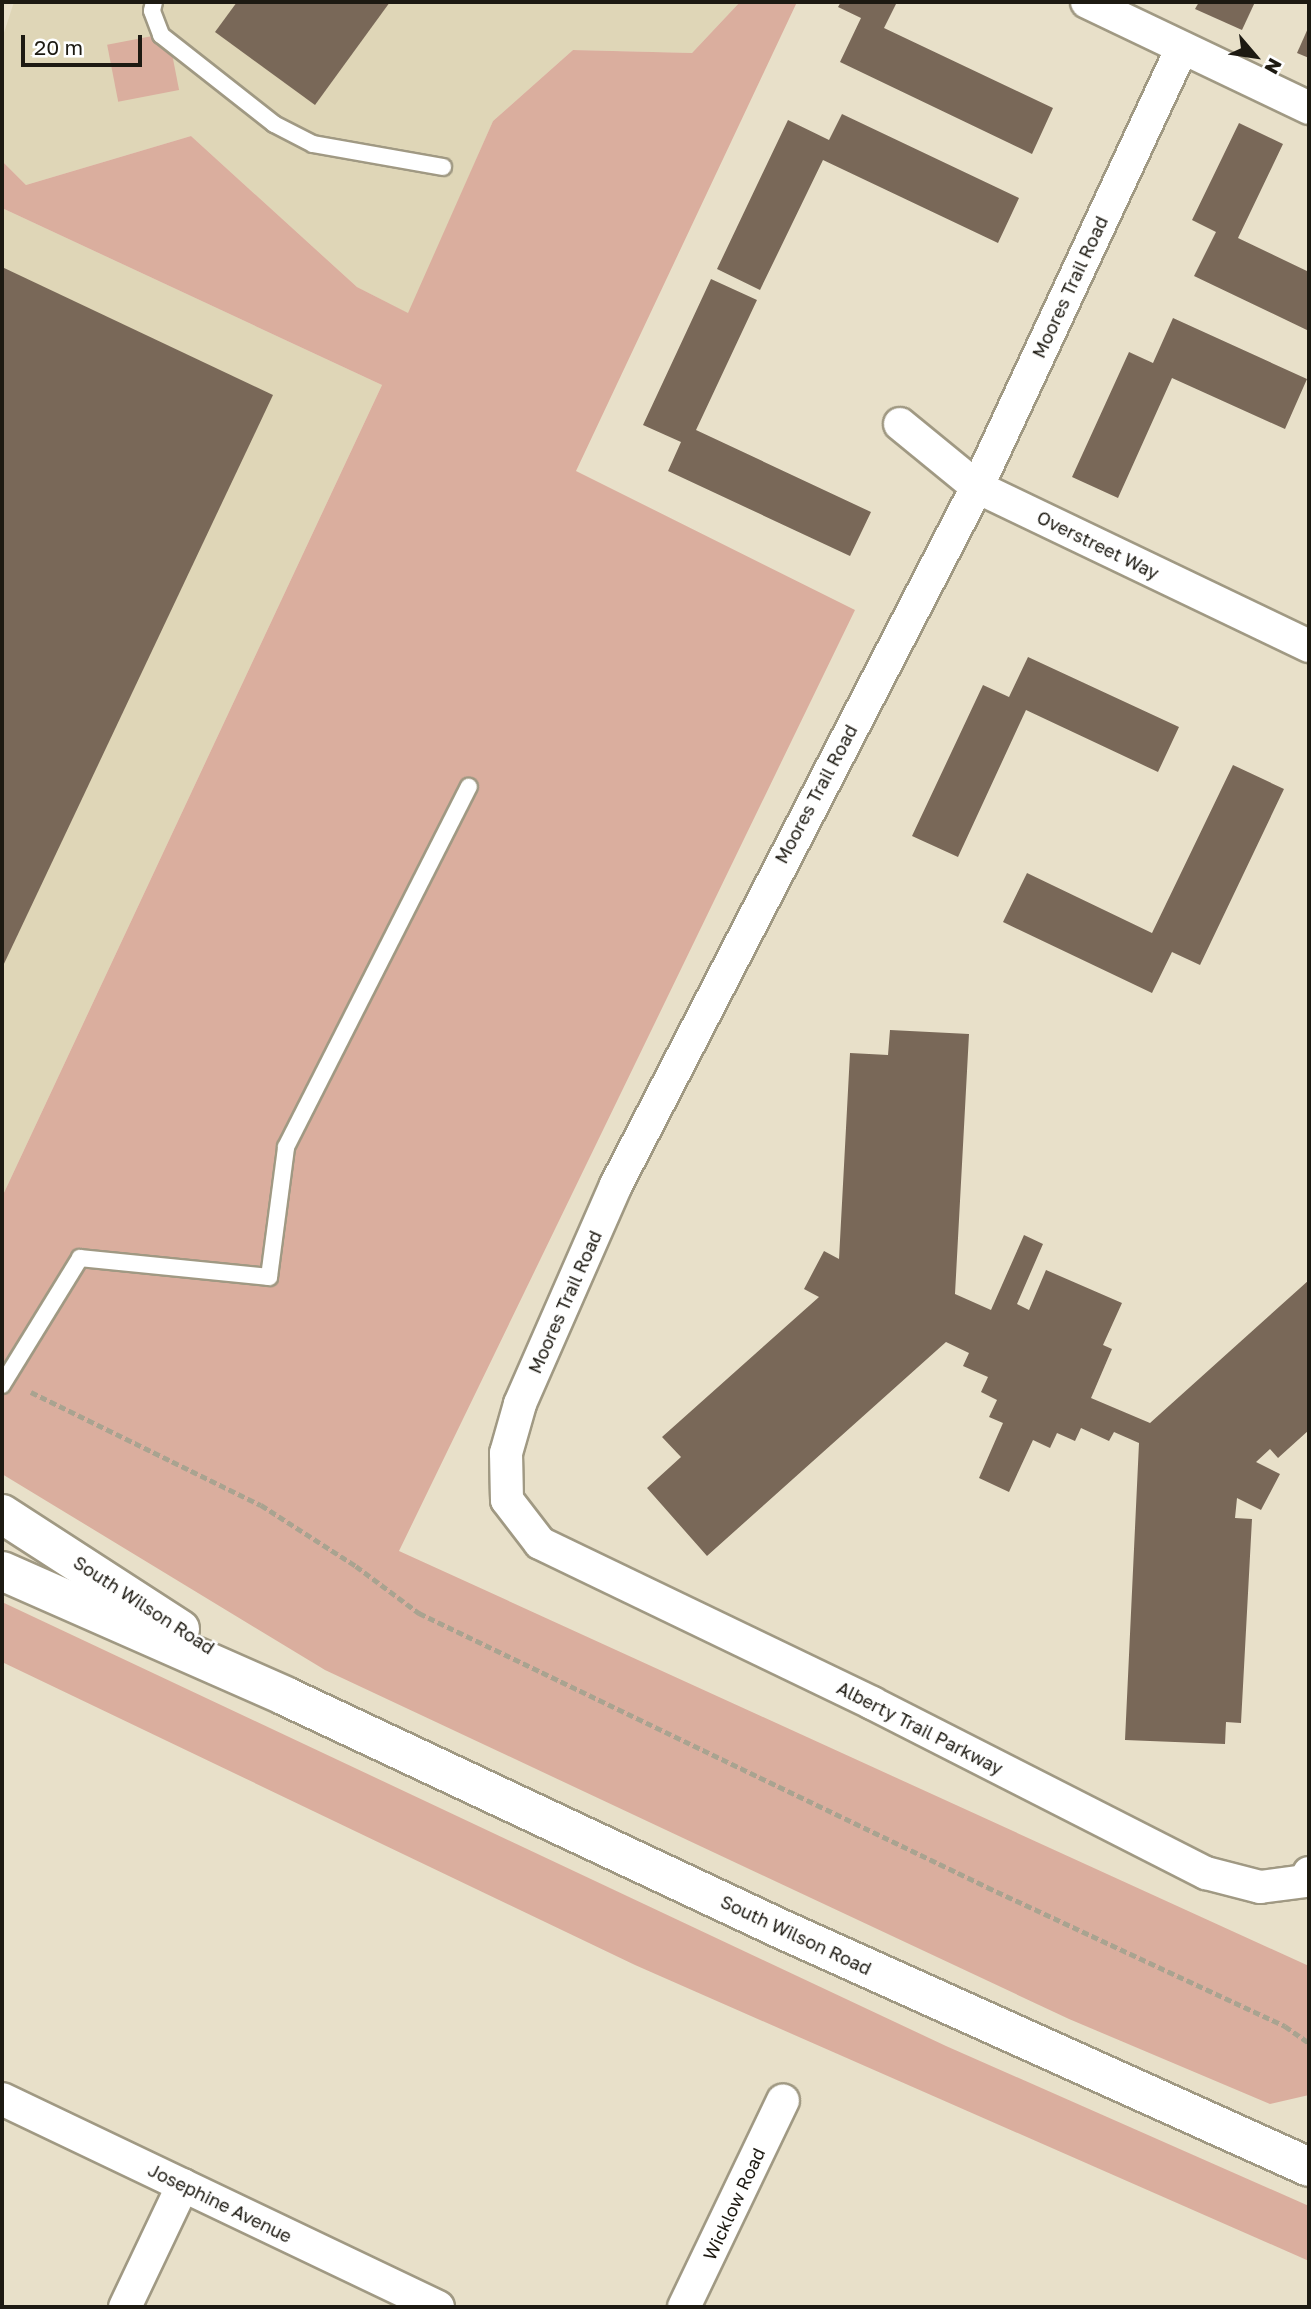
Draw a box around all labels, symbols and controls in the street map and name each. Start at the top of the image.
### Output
scale bar [24,21,145,65]
north arrow [1220,21,1290,91]
text: 20 m [34,34,83,60]
text: N [1260,55,1287,78]
street label: Moores Trail Road [1028,213,1112,361]
street label: Overstreet Way [1033,506,1163,584]
street label: Moores Trail Road [770,721,862,867]
street label: Moores Trail Road [524,1227,606,1377]
street label: South Wilson Road [69,1551,219,1659]
street label: Alberty Trail Parkway [833,1677,1007,1779]
street label: South Wilson Road [717,1891,875,1979]
street label: Wicklow Road [699,2144,769,2264]
street label: Josephine Avenue [145,2159,295,2247]

